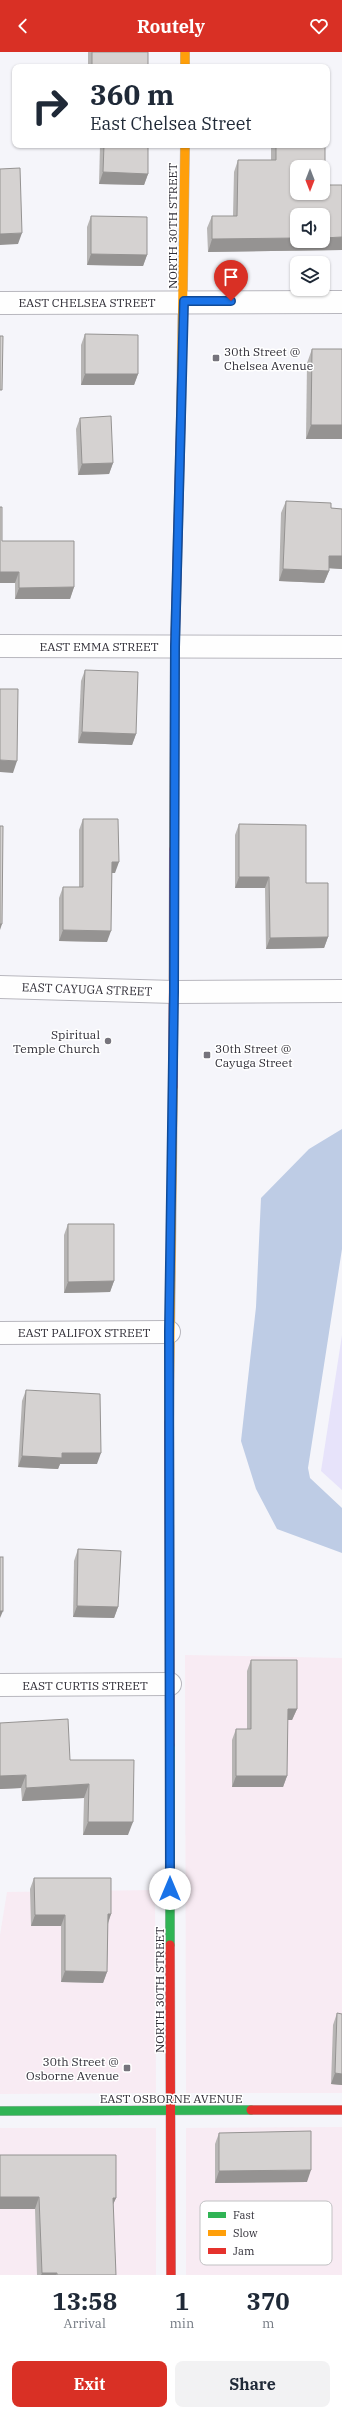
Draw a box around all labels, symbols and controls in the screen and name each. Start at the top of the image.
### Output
icon: back [12,15,34,37]
text: Routely [137,15,205,38]
icon: heart [308,15,330,37]
text: 360 m [90,76,174,113]
icon: right [24,80,76,132]
text: East Chelsea Street [90,112,252,135]
north arrow [290,160,330,200]
map controls [290,160,330,296]
street label: NORTH 30TH STREET [165,163,180,289]
button: sound [290,208,330,248]
button: layers [290,256,330,296]
pin [214,260,248,301]
icon: arrive [220,266,242,288]
street label: EAST CHELSEA STREET [18,295,156,310]
place label: 30th Street @ Chelsea Avenue [224,344,313,373]
marker: 30th Street @ Chelsea Avenue [211,353,221,363]
street label: EAST EMMA STREET [39,639,159,654]
street label: EAST CAYUGA STREET [21,979,153,999]
place label: Spiritual Temple Church [13,1027,101,1056]
marker: Spiritual Temple Church [103,1036,113,1046]
place label: 30th Street @ Cayuga Street [215,1041,292,1070]
marker: 30th Street @ Cayuga Street [202,1050,212,1060]
street label: EAST PALIFOX STREET [18,1325,150,1340]
street label: EAST CURTIS STREET [22,1678,148,1693]
position arrow [149,1868,191,1910]
street label: NORTH 30TH STREET [152,1927,167,2053]
place label: 30th Street @ Osborne Avenue [26,2054,119,2083]
marker: 30th Street @ Osborne Avenue [122,2063,132,2073]
street label: EAST OSBORNE AVENUE [100,2091,242,2106]
legend [200,2201,332,2265]
text: Fast [233,2208,255,2222]
text: Slow [233,2226,258,2240]
text: Jam [233,2244,255,2258]
text: 13:58 [52,2285,117,2317]
text: 1 [175,2285,189,2317]
text: 370 [247,2285,290,2317]
text: Arrival [64,2315,106,2332]
text: min [169,2315,194,2332]
text: m [262,2315,274,2332]
button: Exit [12,2361,167,2407]
button: Share [175,2361,330,2407]

